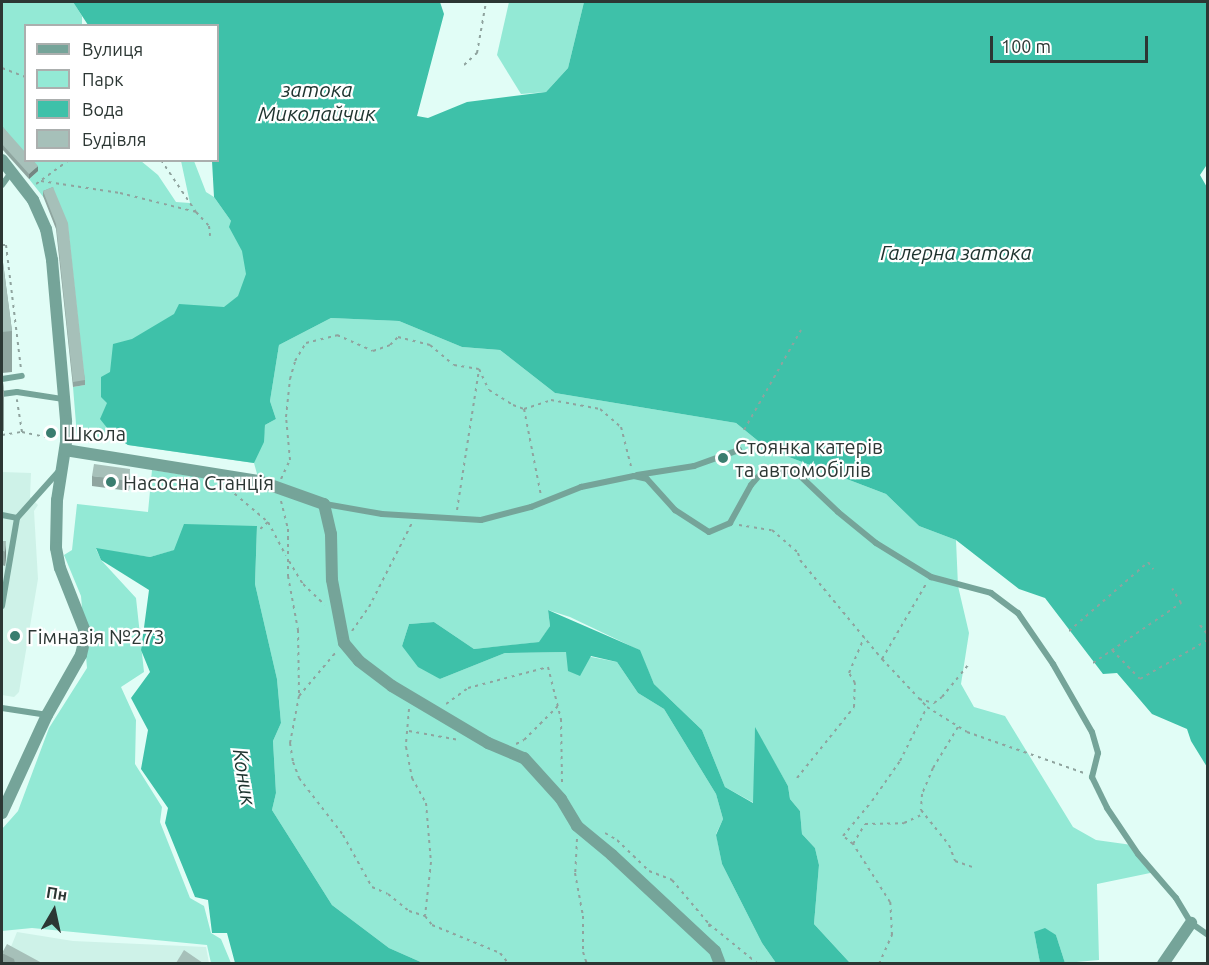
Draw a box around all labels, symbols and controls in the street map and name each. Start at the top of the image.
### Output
legend [24,24,219,162]
scale bar [993,24,1150,62]
text: 100 m [1001,36,1051,56]
text: Вулиця [82,39,143,59]
text: Парк [82,69,123,89]
water label: затока Миколайчик [258,76,376,126]
text: Вода [82,99,124,119]
text: Будівля [82,129,147,149]
water label: Галерна затока [880,239,1032,265]
place label: Школа [63,421,126,445]
marker: Школа [44,426,58,440]
place label: Стоянка катерів та автомобілів [735,434,883,481]
marker: Стоянка катерів та автомобілів [716,451,730,465]
place label: Насосна Станція [123,470,274,494]
marker: Насосна Станція [104,475,118,489]
place label: Гімназія №273 [27,624,165,648]
marker: Гімназія №273 [8,629,22,643]
water label: Коник [228,747,262,807]
north arrow [24,881,84,941]
text: Пн [45,883,69,904]

